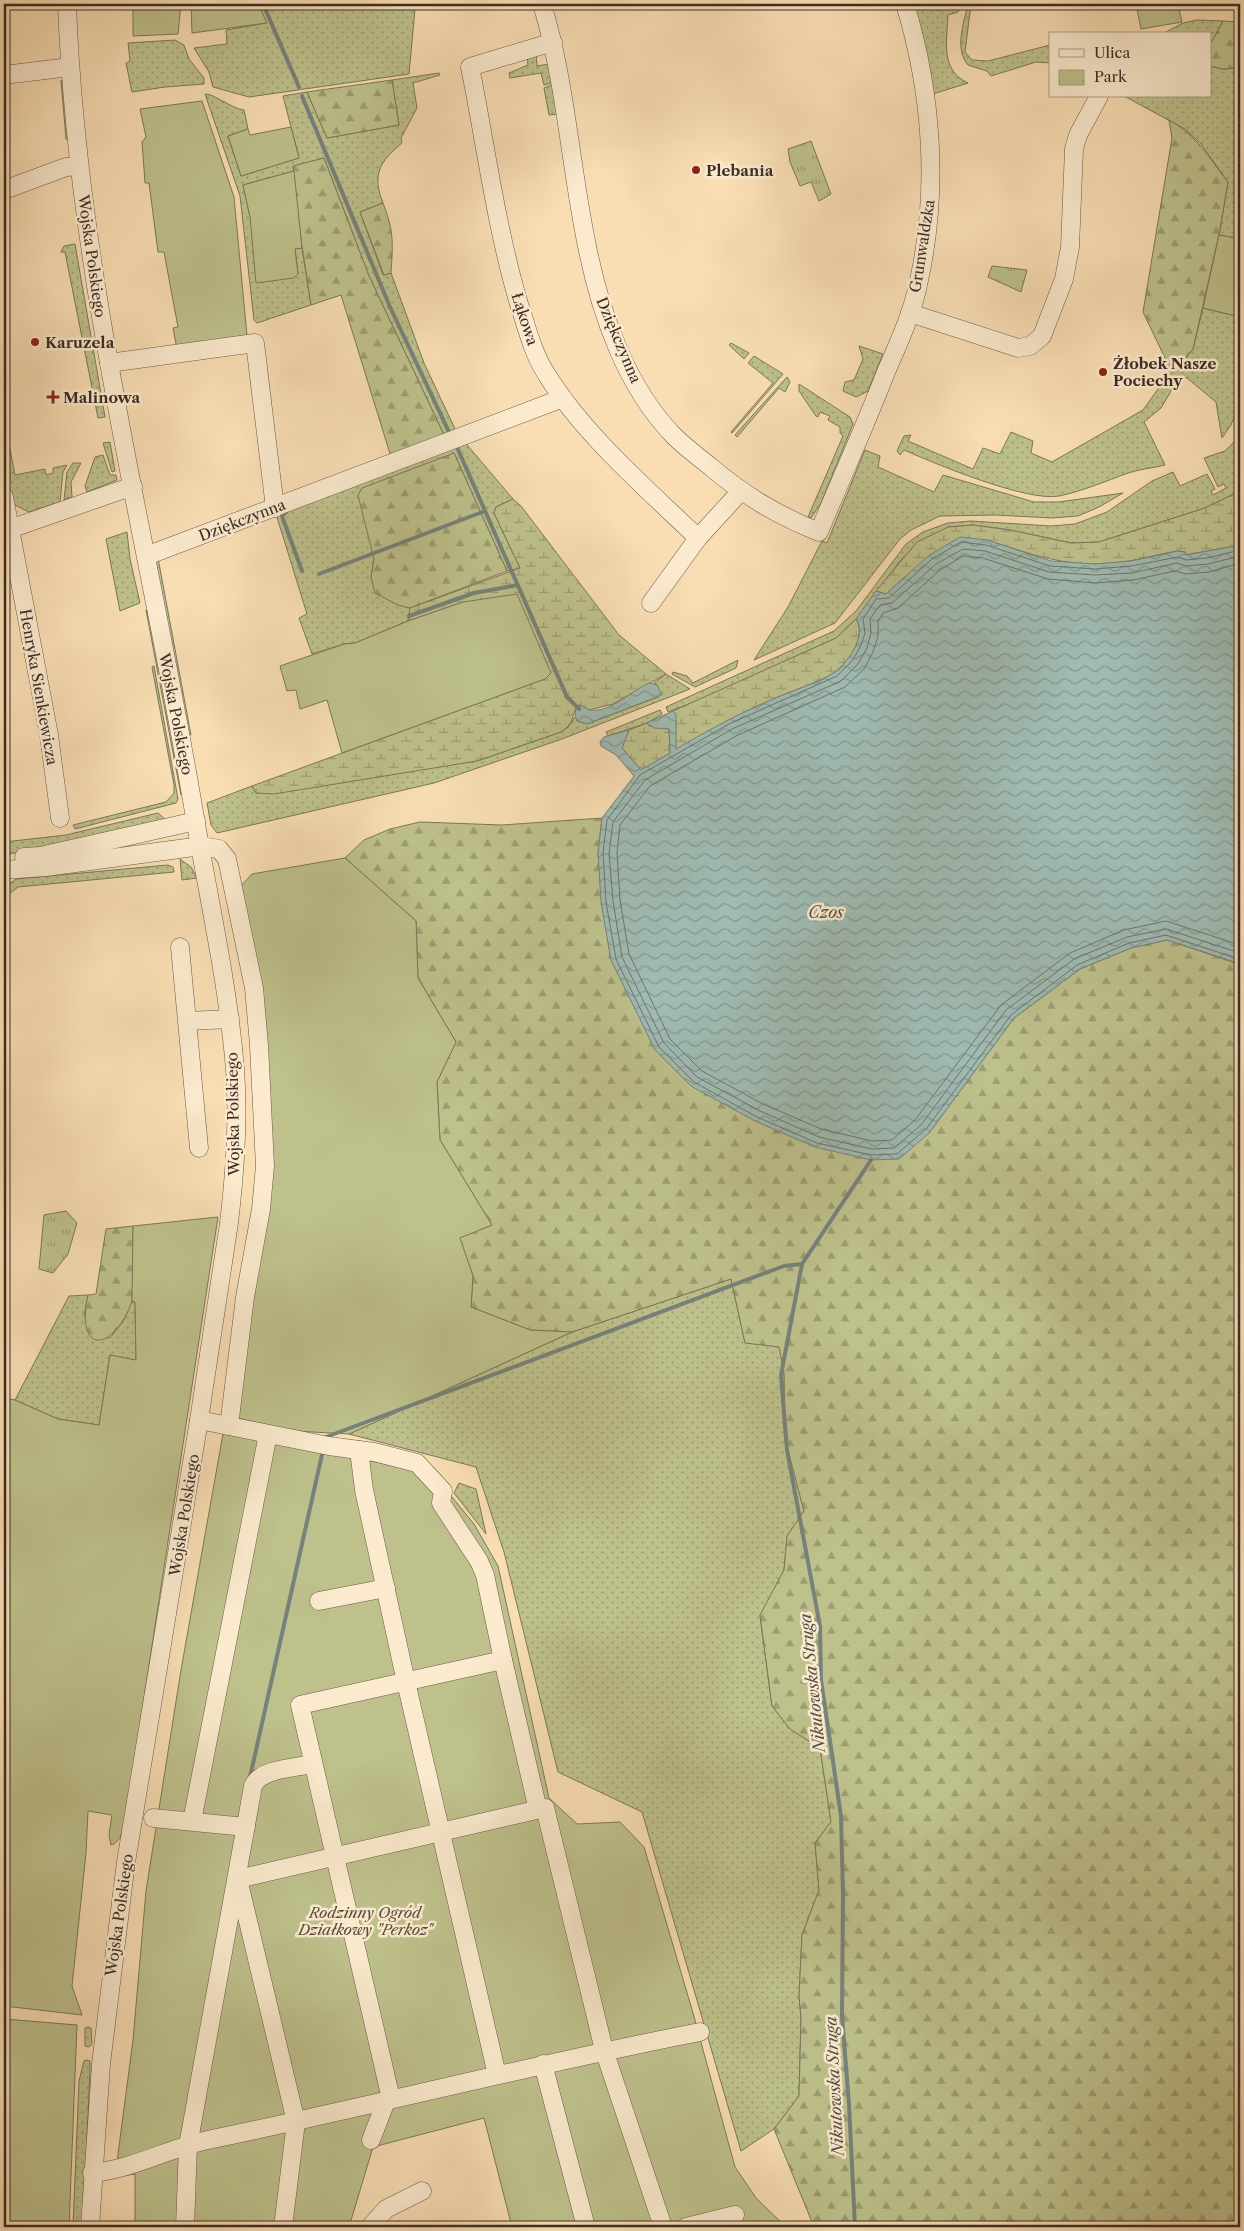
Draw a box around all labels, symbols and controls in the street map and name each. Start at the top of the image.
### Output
legend [1049,32,1212,98]
text: Ulica [1094,43,1130,62]
text: Park [1094,67,1128,86]
place label: Plebania [706,161,774,180]
marker: Plebania [690,164,702,176]
street label: Wojska Polskiego [74,192,110,319]
street label: Grunwaldzka [905,198,939,294]
street label: Łąkowa [508,290,542,348]
street label: Dziękczynna [592,294,646,386]
place label: Karuzela [45,333,115,352]
marker: Karuzela [29,336,41,348]
place label: Żłobek Nasze Pociechy [1113,354,1217,390]
marker: Żłobek Nasze Pociechy [1097,366,1109,378]
place label: Malinowa [63,388,141,407]
marker: Malinowa [47,391,59,403]
street label: Dziękczynna [196,495,288,545]
street label: Henryka Sienkiewicza [16,607,62,767]
street label: Wojska Polskiego [155,651,197,776]
water label: Czos [808,902,844,922]
street label: Wojska Polskiego [222,1052,244,1177]
street label: Wojska Polskiego [165,1452,203,1579]
water label: Nikutowska Struga [795,1612,829,1755]
street label: Wojska Polskiego [101,1852,137,1979]
park label: Rodzinny Ogród Działkowy "Perkoz" [297,1903,434,1939]
water label: Nikutowska Struga [820,2015,848,2158]

